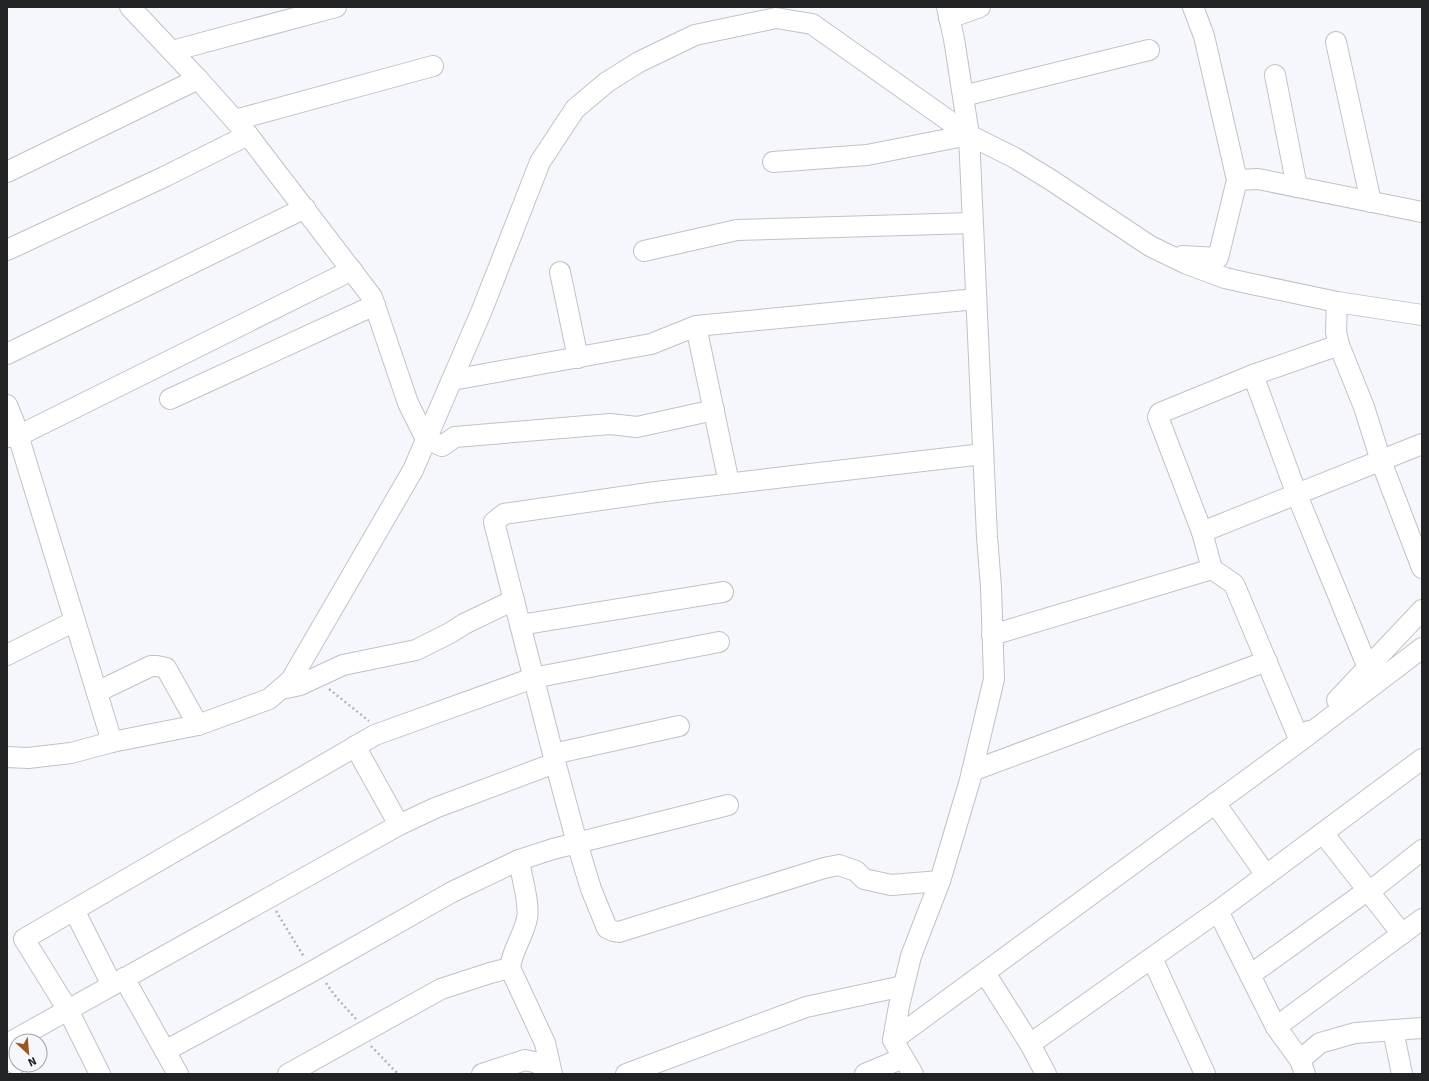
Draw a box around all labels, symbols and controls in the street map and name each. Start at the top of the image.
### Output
north arrow [8,1033,48,1073]
text: N [26,1054,38,1069]

